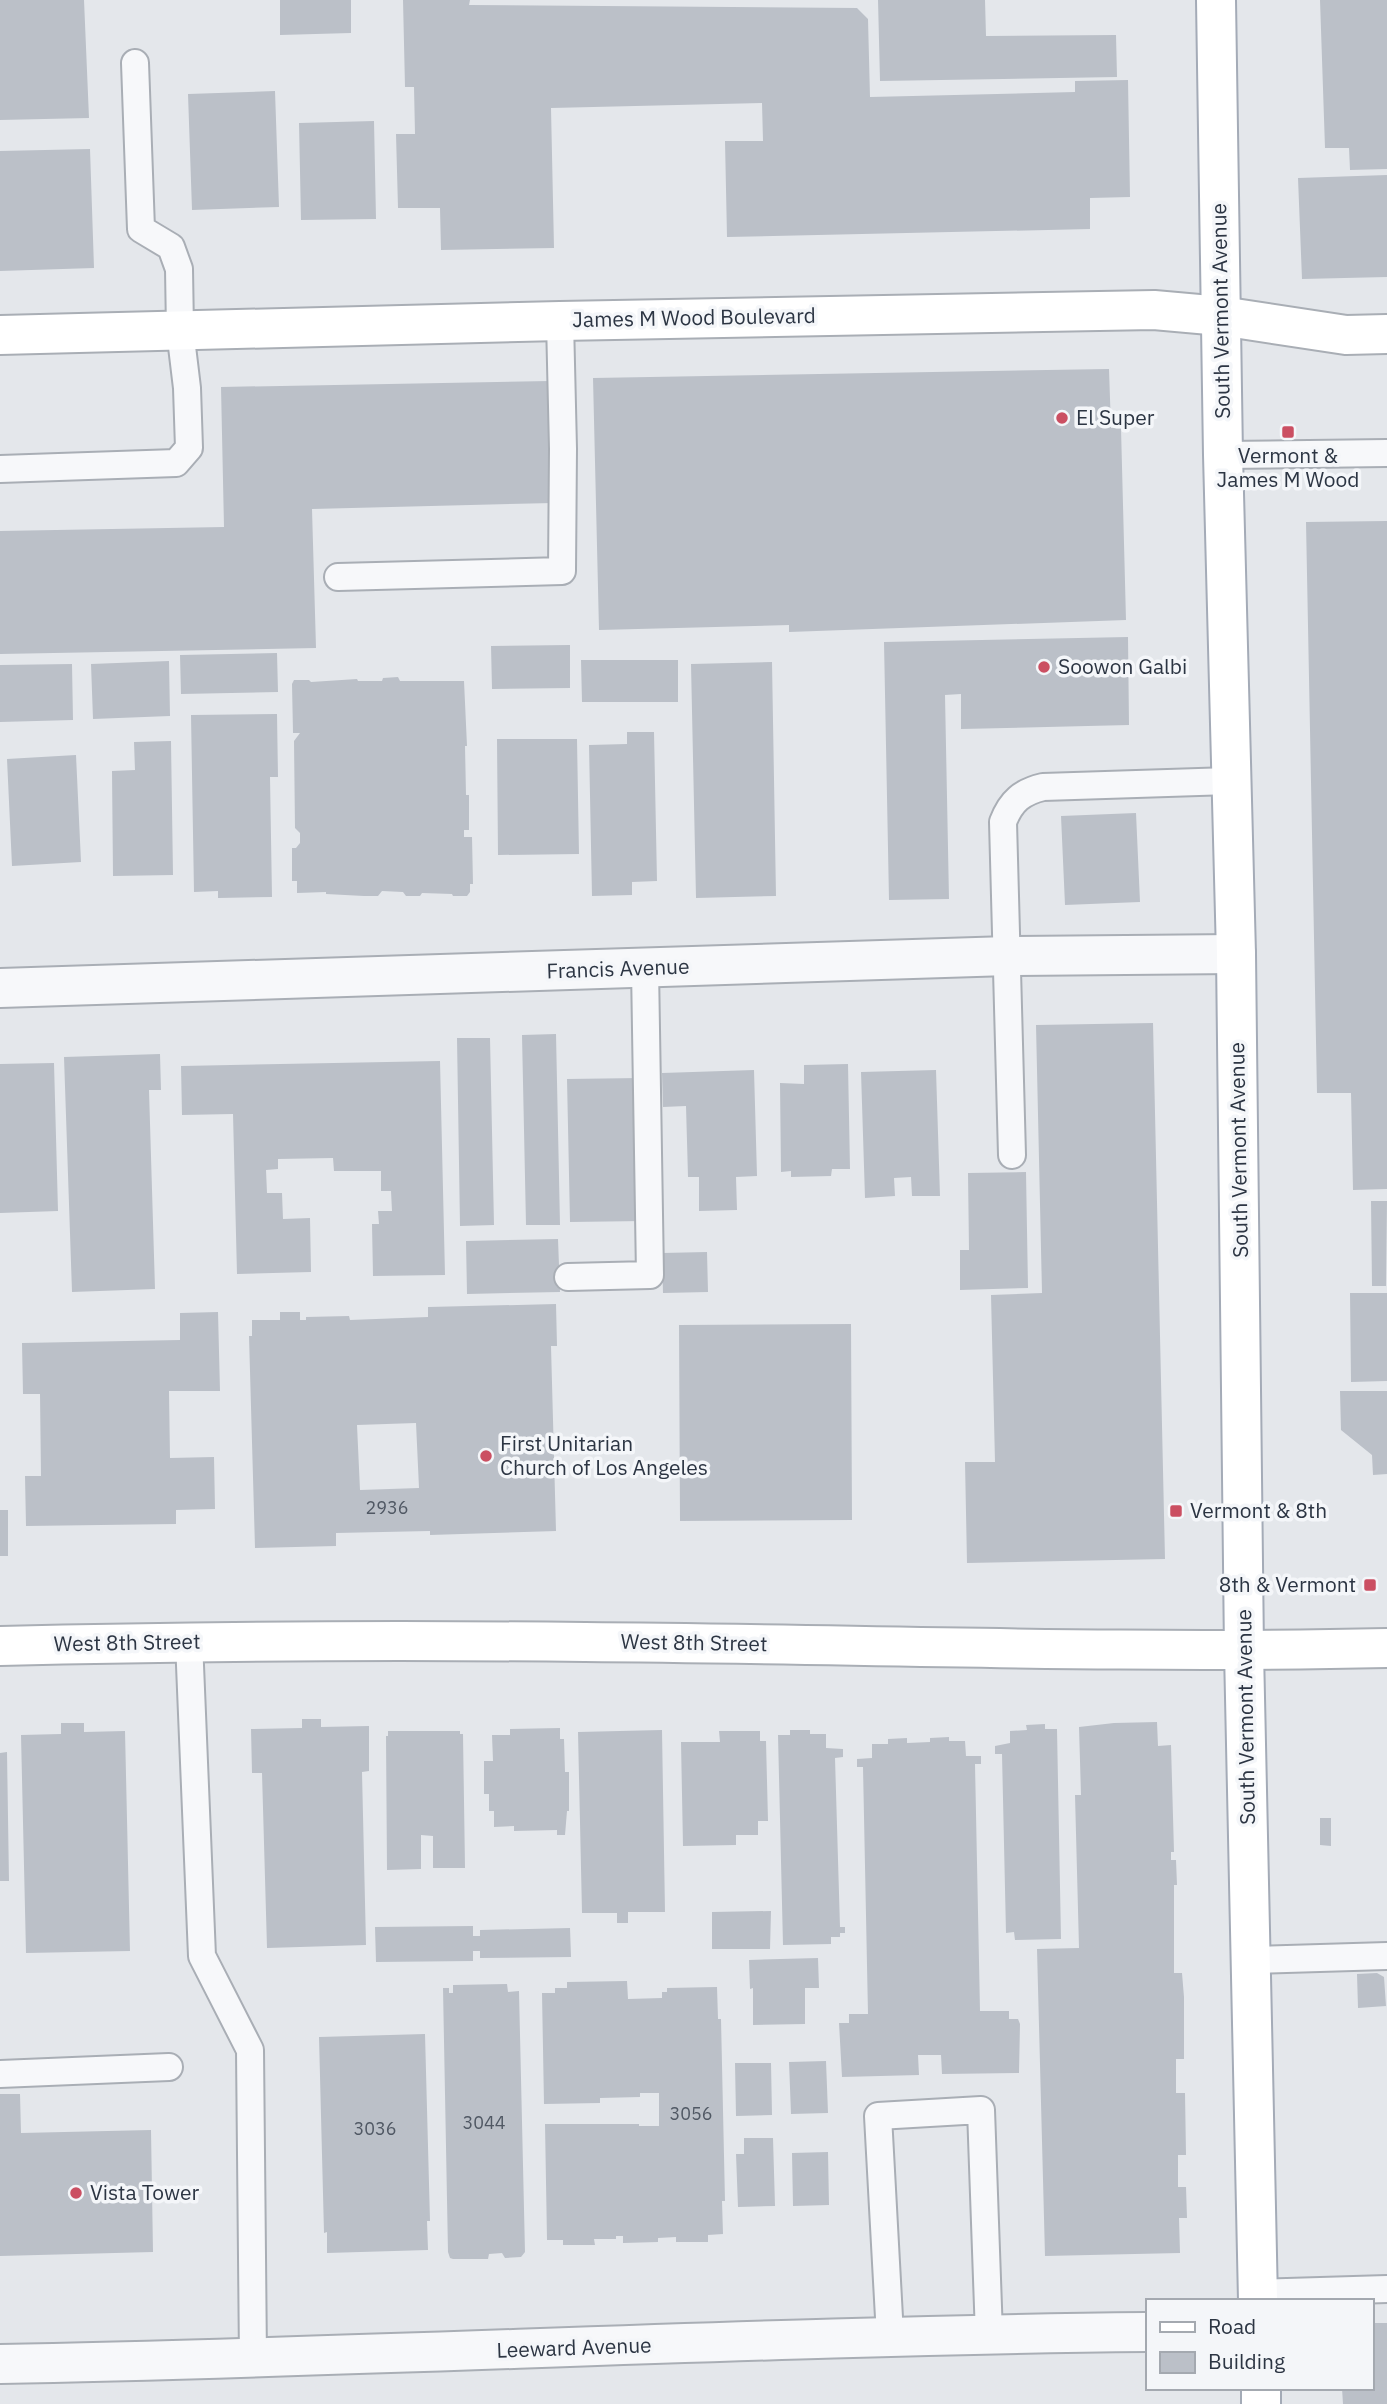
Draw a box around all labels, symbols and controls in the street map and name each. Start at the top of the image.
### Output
street label: South Vermont Avenue [1204,203,1236,419]
street label: James M Wood Boulevard [572,301,816,333]
place label: El Super [1076,403,1155,431]
marker: El Super [1054,410,1070,426]
marker: Vermont & James M Wood [1280,424,1296,440]
place label: Vermont & James M Wood [1216,441,1360,493]
place label: Soowon Galbi [1058,652,1187,680]
marker: Soowon Galbi [1036,659,1052,675]
street label: Francis Avenue [546,952,690,984]
street label: South Vermont Avenue [1222,1042,1254,1258]
place label: First Unitarian Church of Los Angeles [500,1429,708,1481]
marker: First Unitarian Church of Los Angeles [478,1448,494,1464]
house number: 2936 [365,1496,409,1519]
place label: Vermont & 8th [1190,1496,1327,1524]
marker: Vermont & 8th [1168,1503,1184,1519]
place label: 8th & Vermont [1219,1570,1356,1598]
marker: 8th & Vermont [1362,1577,1378,1593]
street label: South Vermont Avenue [1229,1609,1261,1825]
street label: West 8th Street [53,1627,201,1657]
street label: West 8th Street [620,1627,768,1657]
house number: 3056 [669,2102,713,2125]
house number: 3044 [462,2111,506,2134]
house number: 3036 [353,2117,397,2140]
place label: Vista Tower [90,2178,200,2206]
marker: Vista Tower [68,2185,84,2201]
legend [1146,2299,1373,2390]
text: Road [1208,2312,1256,2340]
street label: Leeward Avenue [496,2330,652,2364]
text: Building [1208,2347,1285,2375]

